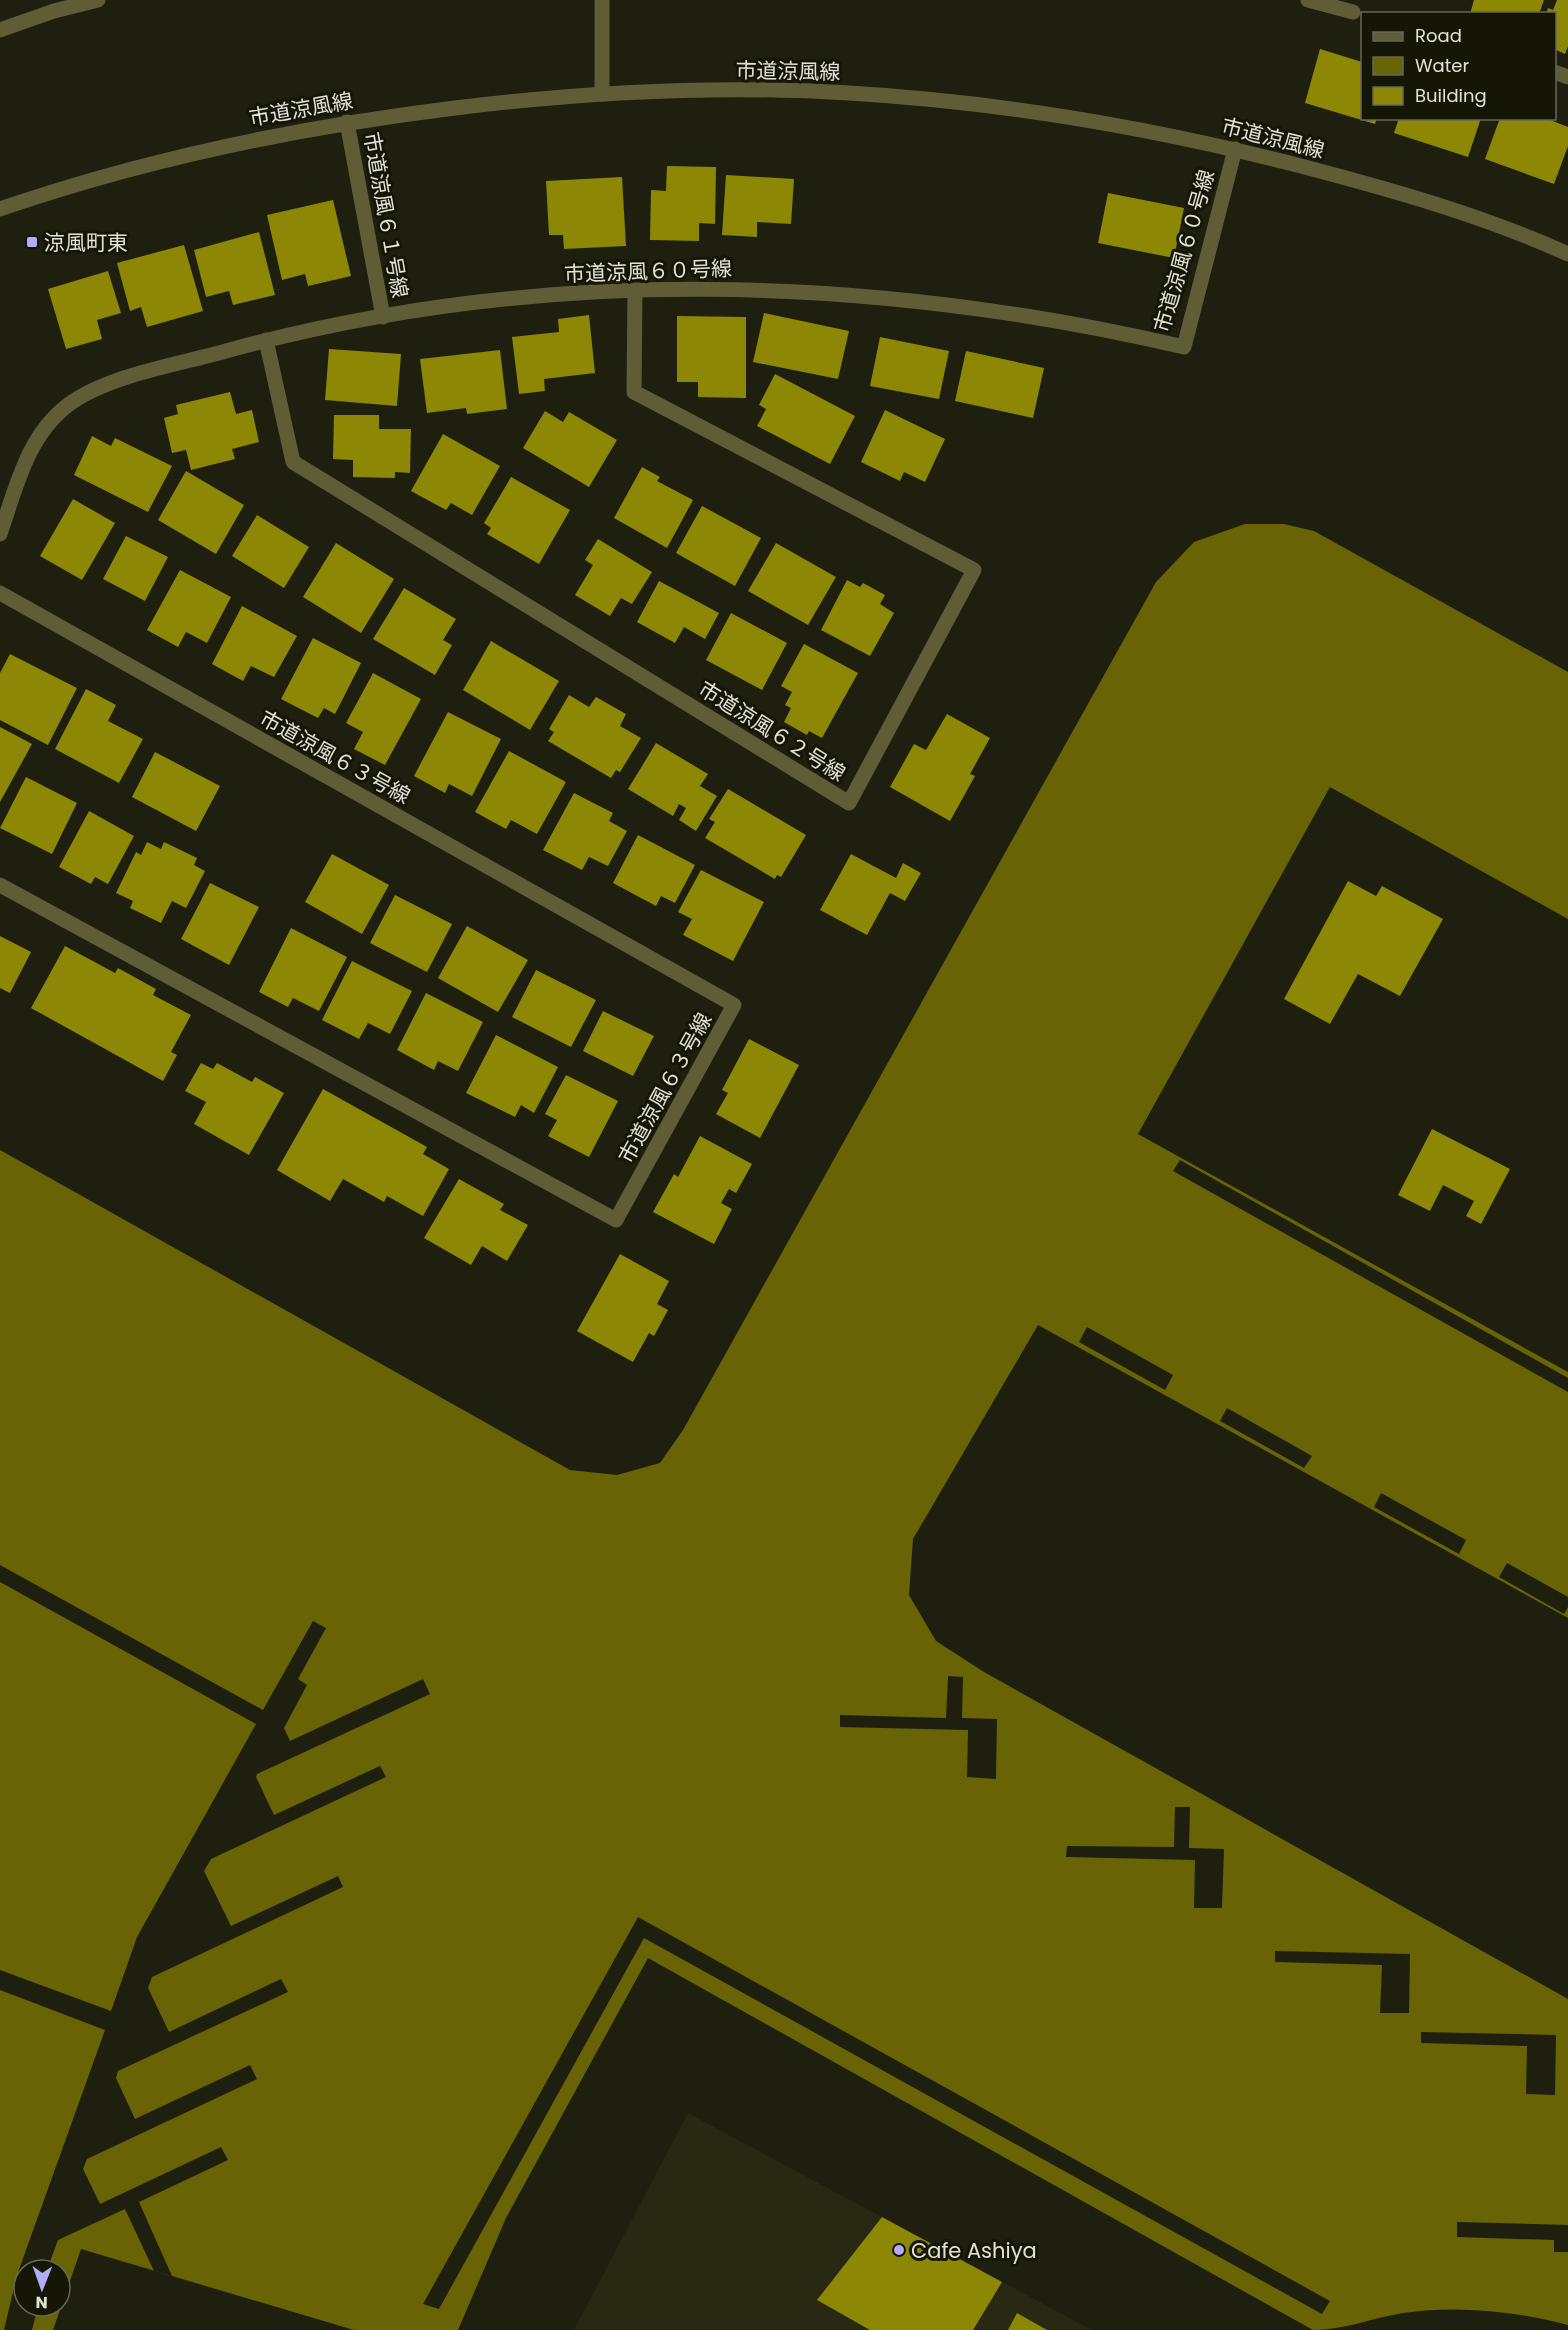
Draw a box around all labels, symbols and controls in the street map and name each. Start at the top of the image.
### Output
legend [1361,12,1556,120]
text: Road [1415,23,1462,48]
text: Water [1415,53,1469,78]
street label: 市道涼風線 [735,56,841,86]
text: Building [1415,83,1487,108]
street label: 市道涼風線 [247,86,355,132]
street label: 市道涼風線 [1219,111,1327,165]
street label: 市道涼風６１号線 [357,130,415,300]
street label: 市道涼風６０号線 [1147,166,1221,336]
place label: 涼風町東 [44,228,128,257]
marker: 涼風町東 [25,235,39,249]
street label: 市道涼風６０号線 [564,254,732,288]
street label: 市道涼風６２号線 [693,674,851,788]
street label: 市道涼風６３号線 [255,704,415,810]
street label: 市道涼風６３号線 [612,1008,718,1168]
place label: Cafe Ashiya [911,2236,1037,2265]
marker: Cafe Ashiya [892,2243,906,2257]
north arrow [12,2258,72,2318]
text: N [36,2291,48,2314]

